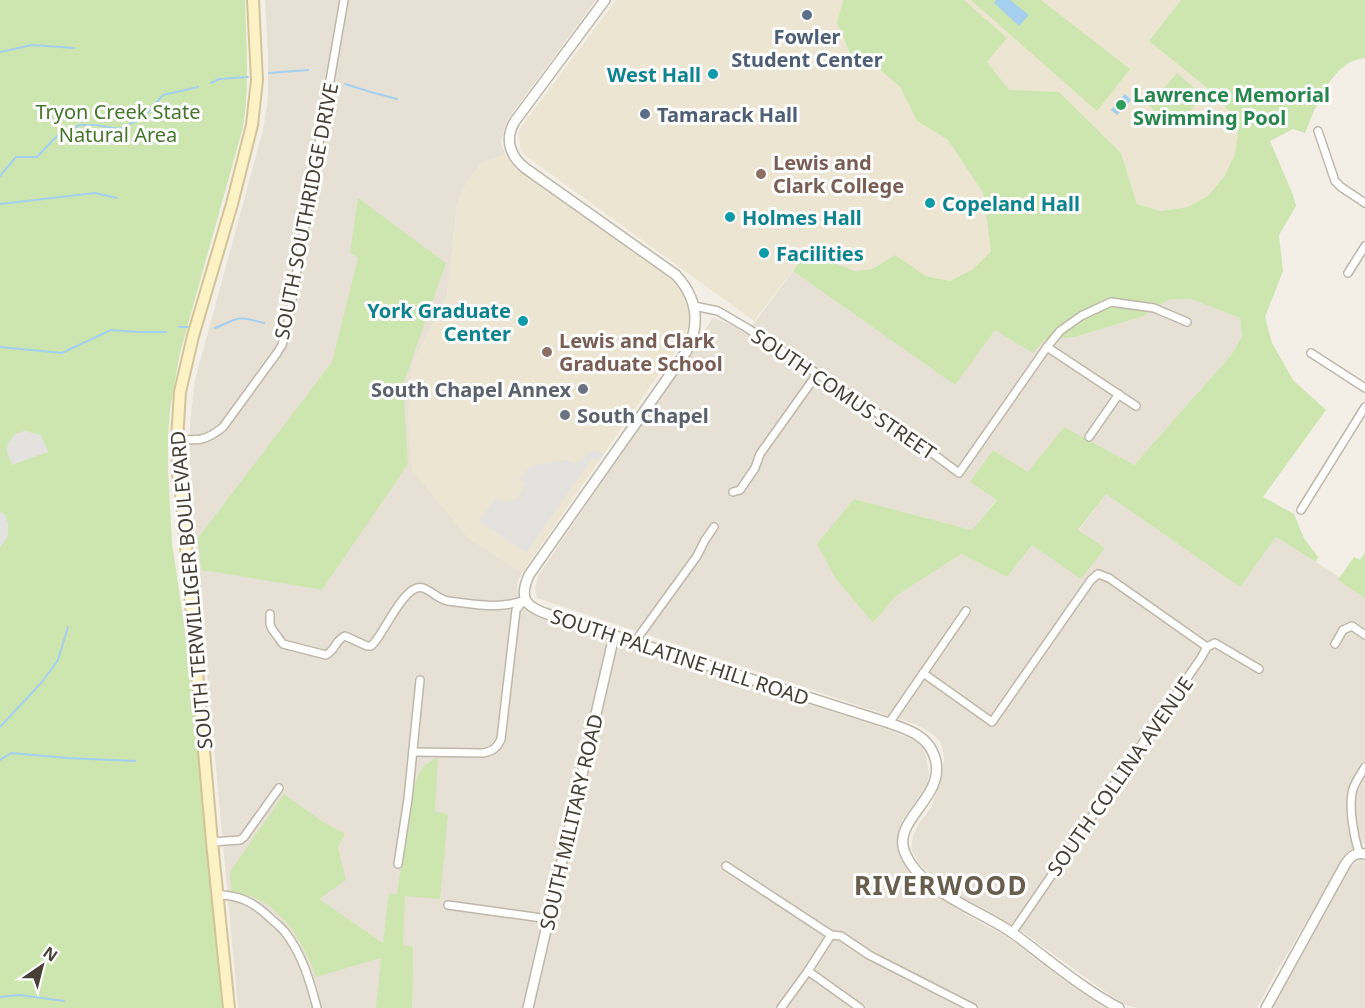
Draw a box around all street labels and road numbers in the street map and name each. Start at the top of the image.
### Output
street label: SOUTH SOUTHRIDGE DRIVE [268,80,344,342]
street label: SOUTH COMUS STREET [746,322,942,466]
street label: SOUTH TERWILLIGER BOULEVARD [164,430,218,750]
street label: SOUTH PALATINE HILL ROAD [547,602,813,712]
street label: SOUTH COLLINA AVENUE [1041,671,1199,881]
street label: SOUTH MILITARY ROAD [533,711,609,933]

